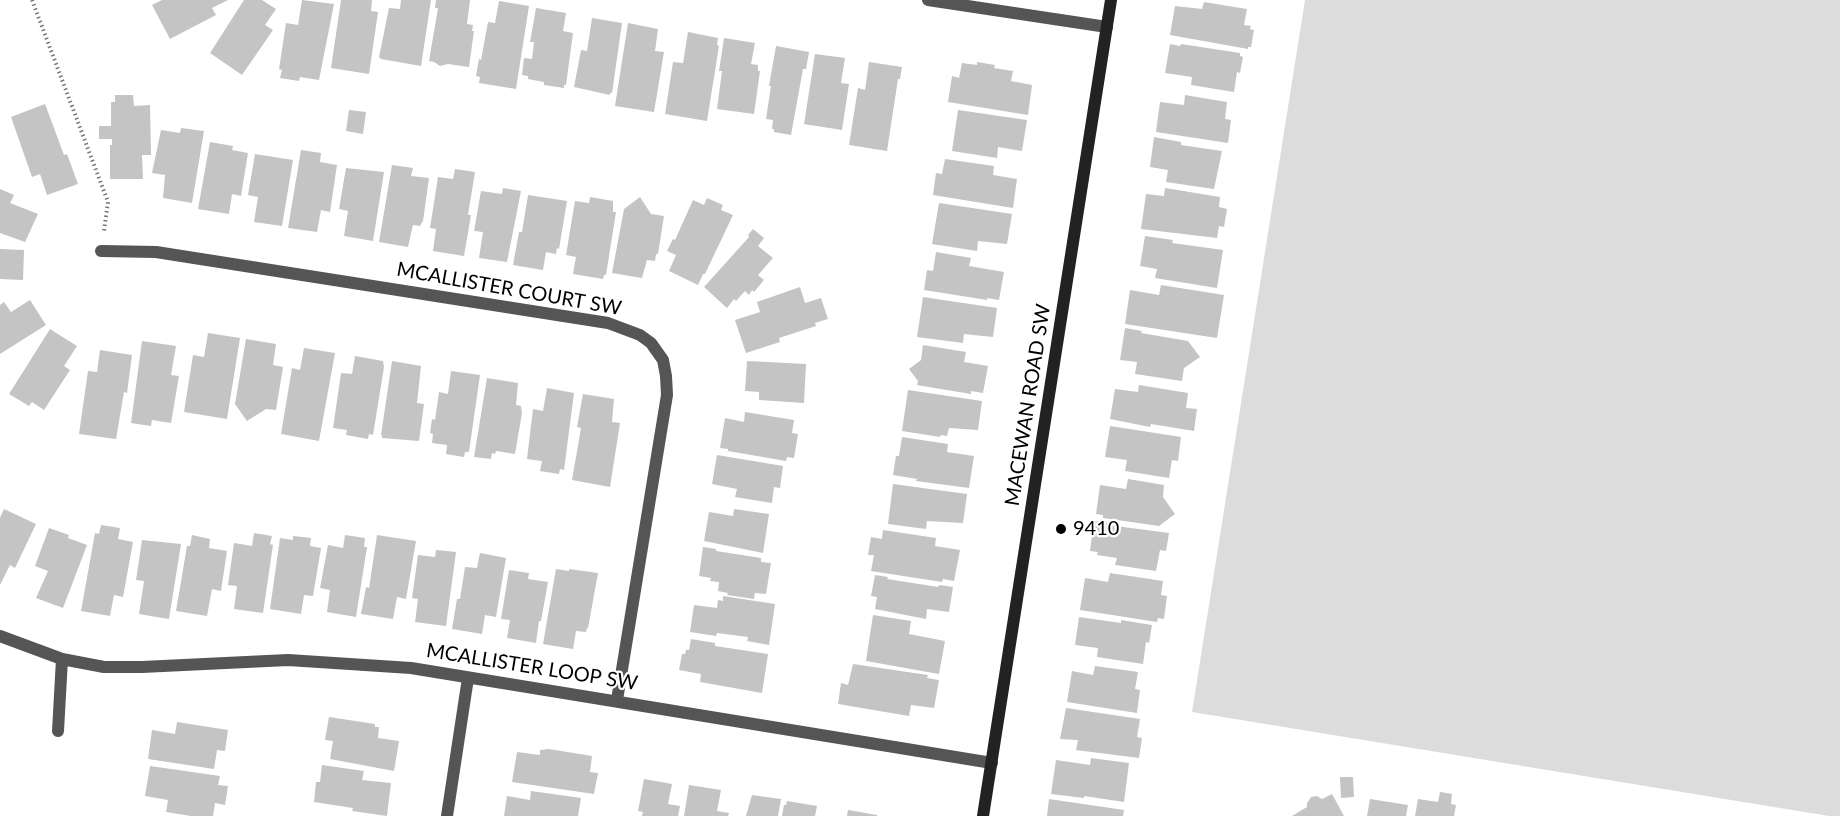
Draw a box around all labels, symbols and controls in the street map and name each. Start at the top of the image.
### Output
street label: MCALLISTER COURT SW [395,257,623,321]
street label: MACEWAN ROAD SW [1000,302,1056,508]
place label: 9410 [1073,517,1119,541]
marker: 9410 [1054,522,1068,536]
street label: MCALLISTER LOOP SW [425,638,639,696]

